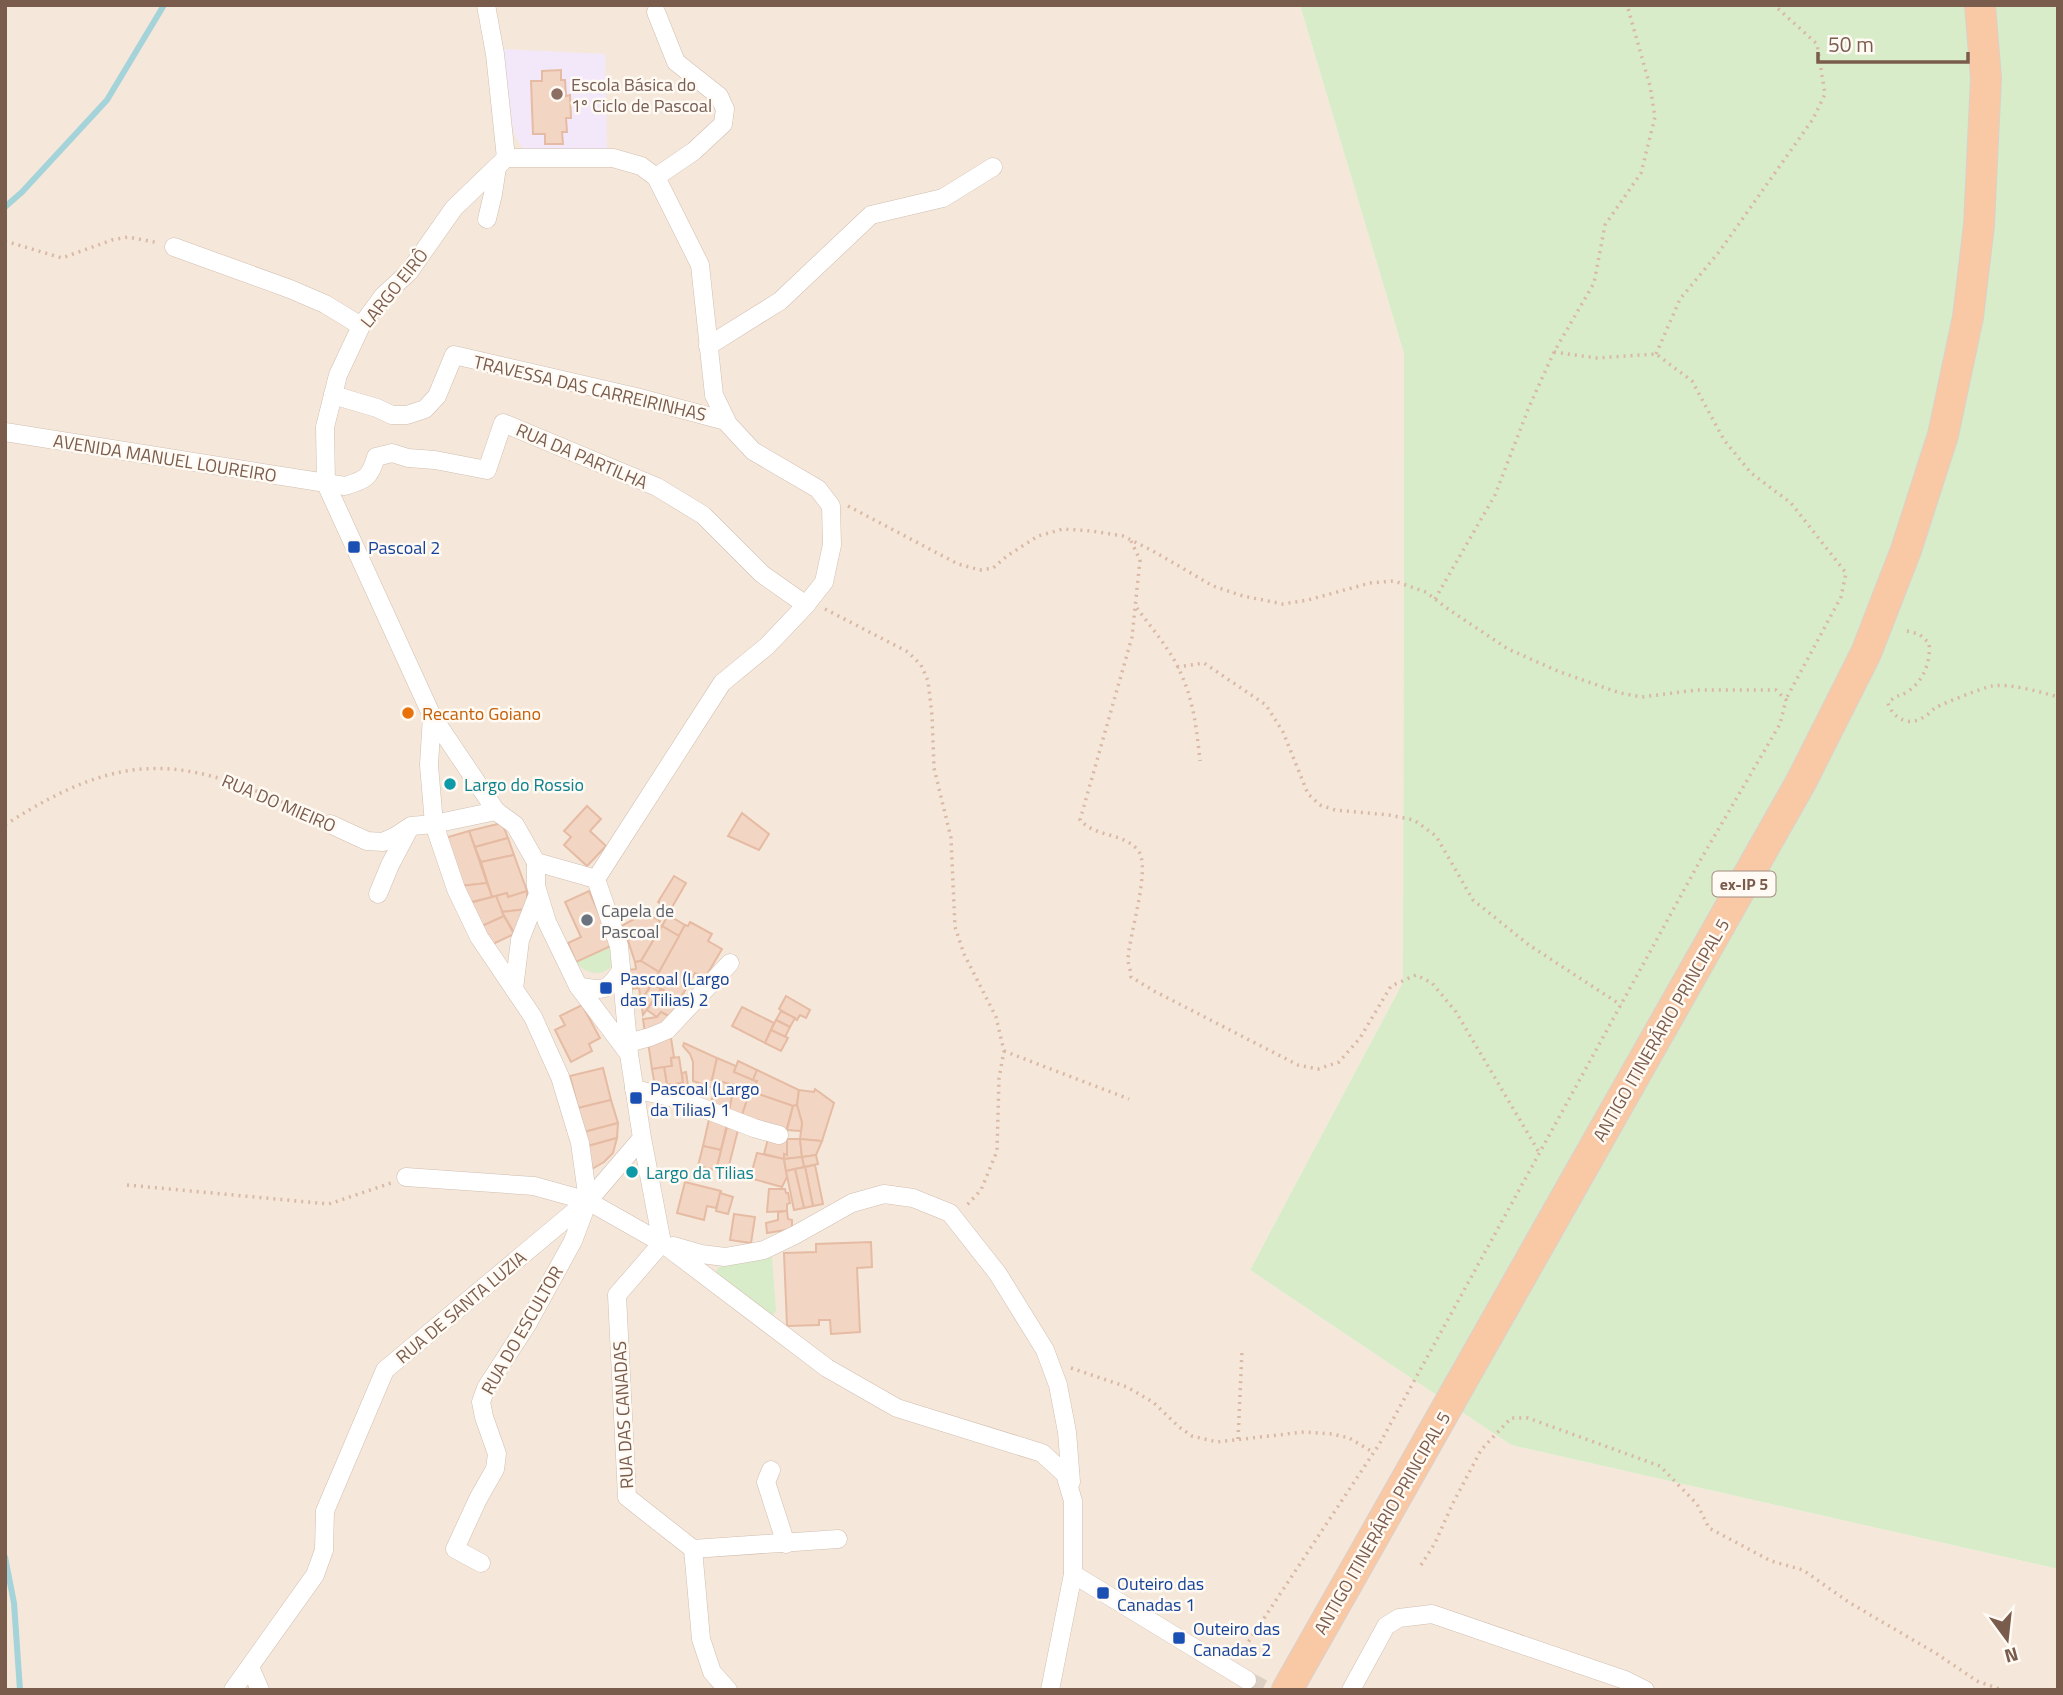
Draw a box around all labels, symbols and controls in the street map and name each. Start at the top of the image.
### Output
scale bar [1818,21,1968,65]
text: 50 m [1828,28,1874,60]
place label: Escola Básica do 1º Ciclo de Pascoal [571,71,712,119]
marker: Escola Básica do 1º Ciclo de Pascoal [549,86,565,102]
street label: LARGO EIRÔ [354,243,434,333]
street label: TRAVESSA DAS CARREIRINHAS [471,348,709,428]
street label: RUA DA PARTILHA [512,416,652,496]
street label: AVENIDA MANUEL LOUREIRO [51,427,279,489]
place label: Pascoal 2 [368,534,440,561]
marker: Pascoal 2 [346,539,362,555]
place label: Recanto Goiano [422,700,541,727]
marker: Recanto Goiano [400,705,416,721]
street label: RUA DO MIEIRO [218,767,340,839]
place label: Largo do Rossio [464,771,584,798]
marker: Largo do Rossio [442,776,458,792]
road number: ex-IP 5 [1712,872,1776,897]
place label: Capela de Pascoal [601,897,674,945]
marker: Capela de Pascoal [579,912,595,928]
street label: ANTIGO ITINERÁRIO PRINCIPAL 5 [1586,914,1736,1146]
place label: Pascoal (Largo das Tilias) 2 [620,965,730,1013]
marker: Pascoal (Largo das Tilias) 2 [598,980,614,996]
place label: Pascoal (Largo da Tilias) 1 [650,1075,760,1123]
marker: Pascoal (Largo da Tilias) 1 [628,1090,644,1106]
place label: Largo da Tilias [646,1159,754,1186]
marker: Largo da Tilias [624,1164,640,1180]
street label: RUA DE SANTA LUZIA [390,1244,532,1370]
street label: RUA DO ESCULTOR [474,1261,570,1399]
street label: RUA DAS CANADAS [606,1340,640,1490]
street label: ANTIGO ITINERÁRIO PRINCIPAL 5 [1307,1407,1457,1639]
place label: Outeiro das Canadas 1 [1117,1570,1204,1618]
marker: Outeiro das Canadas 1 [1095,1585,1111,1601]
north arrow [1972,1604,2042,1674]
place label: Outeiro das Canadas 2 [1193,1615,1280,1663]
marker: Outeiro das Canadas 2 [1171,1630,1187,1646]
text: N [2001,1640,2022,1672]

